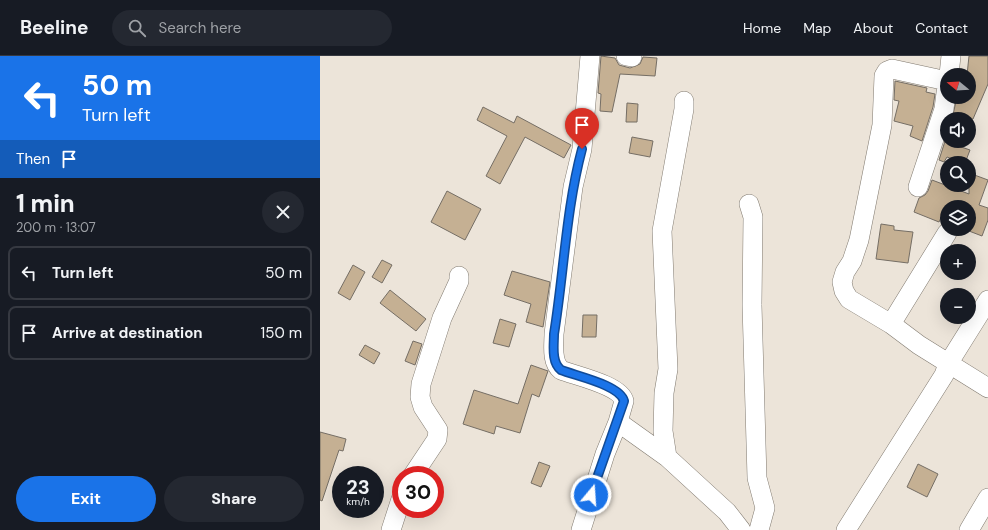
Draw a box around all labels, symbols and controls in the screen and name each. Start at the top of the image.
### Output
search box [112,10,392,46]
text: Beeline [20,15,88,40]
icon: search [126,17,148,39]
text: Search here [158,18,241,38]
text: Home [743,19,781,37]
text: Map [803,19,831,37]
text: About [853,19,893,37]
text: Contact [915,19,968,37]
text: 50 m [82,67,152,104]
north arrow [940,68,976,104]
map controls [940,68,976,324]
icon: left [16,72,68,124]
text: Turn left [82,103,151,127]
pin [565,108,599,149]
button: sound [940,112,976,148]
icon: arrive [571,114,593,136]
icon: arrive [58,148,80,170]
text: Then [16,149,50,169]
button: search [940,156,976,192]
text: 1 min [16,188,75,219]
button: close [262,191,304,233]
button: layers [940,200,976,236]
text: 200 m · 13:07 [16,219,96,236]
button: + [940,244,976,280]
icon: left [18,262,40,284]
text: Turn left [52,263,113,283]
text: 50 m [265,263,302,283]
button: − [940,288,976,324]
icon: arrive [18,322,40,344]
text: Arrive at destination [52,323,203,343]
text: 150 m [261,323,302,343]
speed limit sign: 30 [392,466,444,518]
text: 23 [346,474,370,500]
position arrow [570,474,612,516]
button: Exit [16,476,156,522]
button: Share [164,476,304,522]
text: km/h [346,495,370,508]

